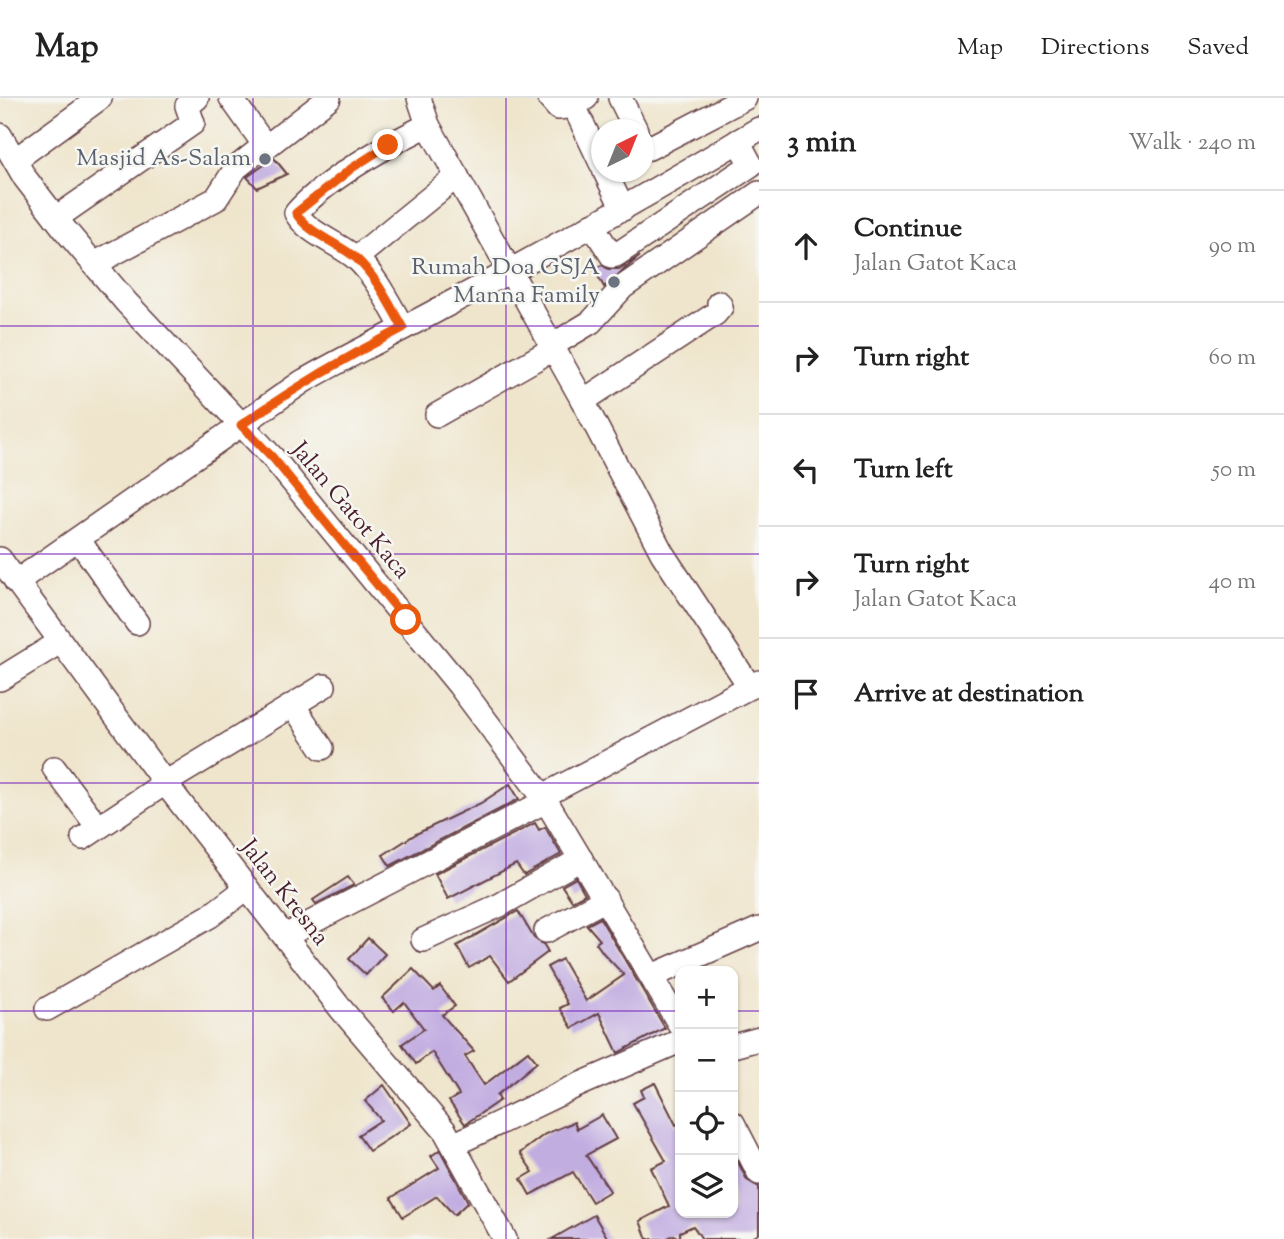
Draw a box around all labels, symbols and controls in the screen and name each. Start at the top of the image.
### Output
text: Map [35,24,99,72]
text: Map [957,31,1003,65]
text: Directions [1041,31,1149,65]
text: Saved [1187,31,1249,65]
north arrow [591,119,654,182]
text: 3 min [787,122,857,165]
text: Walk · 240 m [1128,127,1256,160]
route end [372,129,403,160]
place label: Masjid As-Salam [76,142,251,176]
marker: Masjid As-Salam [257,151,273,167]
text: Continue [854,211,962,248]
icon: ahead [787,227,825,265]
text: 90 m [1209,230,1256,263]
text: Jalan Gatot Kaca [854,248,1017,281]
place label: Rumah Doa GSJA Manna Family [411,251,600,313]
marker: Rumah Doa GSJA Manna Family [606,274,622,290]
icon: right [787,339,825,377]
text: Turn right [854,340,969,377]
text: 60 m [1208,342,1256,375]
street label: Jalan Gatot Kaca [281,433,418,587]
icon: left [787,451,825,489]
text: Turn left [854,452,953,489]
text: 50 m [1212,454,1256,487]
text: Turn right [854,547,969,584]
icon: right [787,563,825,601]
text: 40 m [1209,566,1256,599]
text: Jalan Gatot Kaca [854,584,1017,617]
route start [390,604,421,635]
icon: arrive [787,675,825,713]
text: Arrive at destination [854,676,1084,713]
street label: Jalan Kresna [230,831,336,953]
map controls [675,966,738,1218]
button: + [675,966,738,1029]
button: − [675,1029,738,1092]
button: locate [675,1092,738,1155]
button: layers [675,1155,738,1218]

